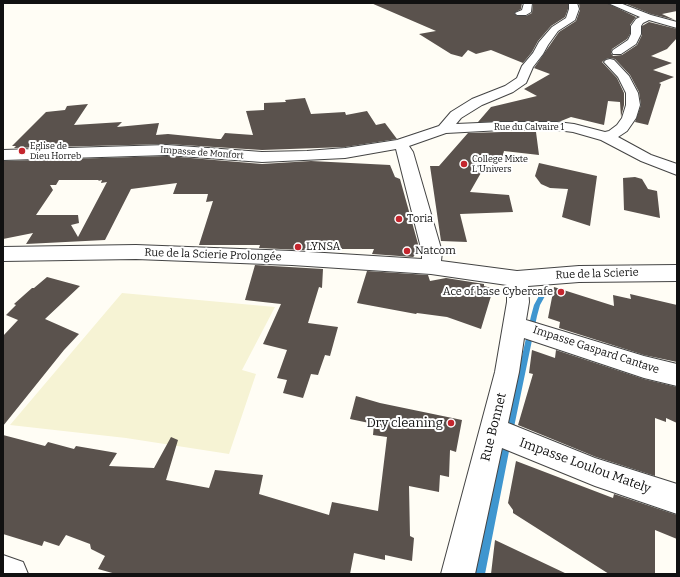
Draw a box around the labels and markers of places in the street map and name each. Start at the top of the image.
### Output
place label: Eglise de Dieu Horreb [30,141,81,162]
marker: Eglise de Dieu Horreb [17,146,27,156]
place label: College Mixte L'Univers [472,154,528,175]
marker: College Mixte L'Univers [459,159,469,169]
place label: Toria [407,212,433,226]
marker: Toria [394,214,404,224]
place label: LYNSA [306,240,340,254]
marker: LYNSA [293,242,303,252]
place label: Natcom [415,244,456,258]
marker: Natcom [402,246,412,256]
place label: Ace of base Cybercafe [443,285,553,299]
marker: Ace of base Cybercafe [556,287,566,297]
place label: Dry cleaning [366,415,443,431]
marker: Dry cleaning [446,418,456,428]

